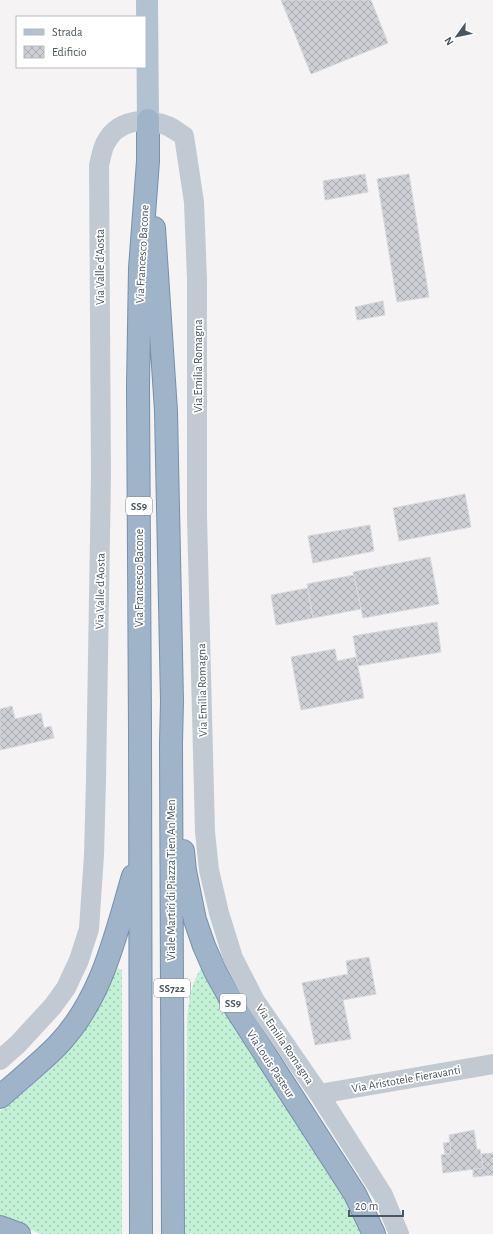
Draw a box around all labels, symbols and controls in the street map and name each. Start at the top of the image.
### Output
legend [16,16,146,68]
north arrow [437,16,477,56]
text: Strada [52,26,83,38]
text: N [442,35,456,47]
text: Edificio [52,46,87,58]
street label: Via Francesco Bacone [133,204,151,304]
street label: Via Valle d'Aosta [94,228,106,305]
street label: Via Emilia Romagna [192,319,204,413]
road number: SS9 [126,497,152,515]
street label: Via Francesco Bacone [133,529,145,627]
street label: Via Valle d'Aosta [93,552,107,629]
street label: Via Emilia Romagna [195,643,209,737]
street label: Viale Martiri di Piazza Tien An Men [165,799,177,961]
road number: SS722 [154,979,190,997]
road number: SS9 [220,994,246,1012]
street label: Via Emilia Romagna [254,1002,316,1086]
street label: Via Louis Pasteur [245,1028,297,1100]
street label: Via Aristotele Fieravanti [351,1063,461,1095]
scale bar [349,1192,403,1218]
text: 20 m [355,1200,378,1212]

